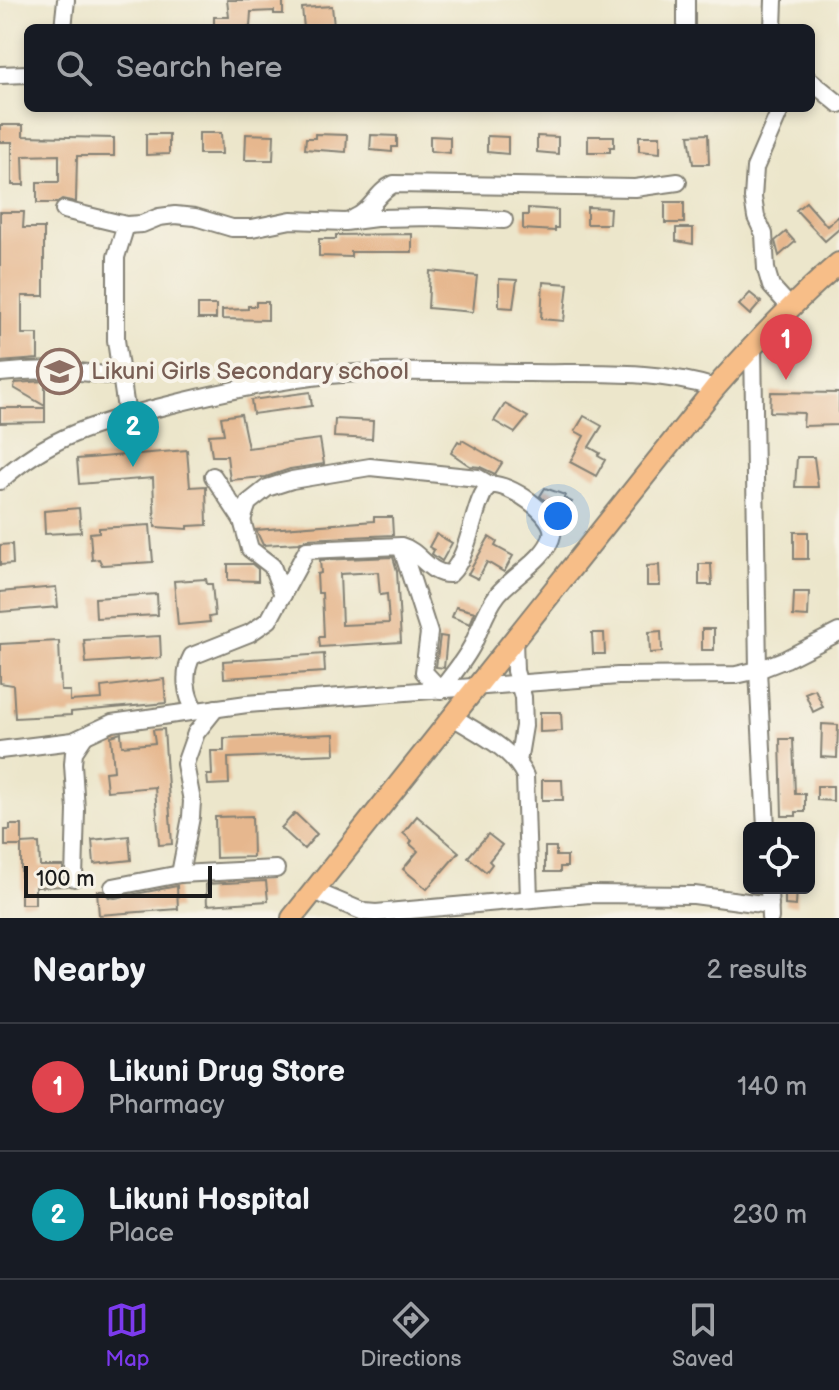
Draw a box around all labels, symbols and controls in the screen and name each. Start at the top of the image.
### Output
search box [24,24,815,112]
icon: search [52,46,96,90]
text: Search here [116,50,282,86]
pin: 1 [760,314,812,380]
school or university icon: Likuni Girls Secondary school [36,347,84,395]
place label: Likuni Girls Secondary school [91,357,409,386]
pin: 2 [107,401,159,467]
your location [538,496,578,536]
map controls [743,822,815,894]
button: locate [743,822,815,894]
scale bar [24,862,212,898]
text: 100 m [36,866,95,893]
text: Nearby [32,950,146,991]
text: 2 results [707,955,807,986]
text: Likuni Drug Store [108,1054,345,1090]
text: 1 [53,1072,63,1103]
text: 140 m [737,1072,807,1103]
text: Pharmacy [108,1090,224,1121]
text: Likuni Hospital [108,1182,310,1218]
text: 2 [50,1200,66,1231]
text: 230 m [732,1200,807,1231]
text: Place [108,1218,174,1249]
tab: Map [105,1298,150,1373]
tab: Directions [360,1298,461,1373]
tab: Saved [672,1298,734,1373]

